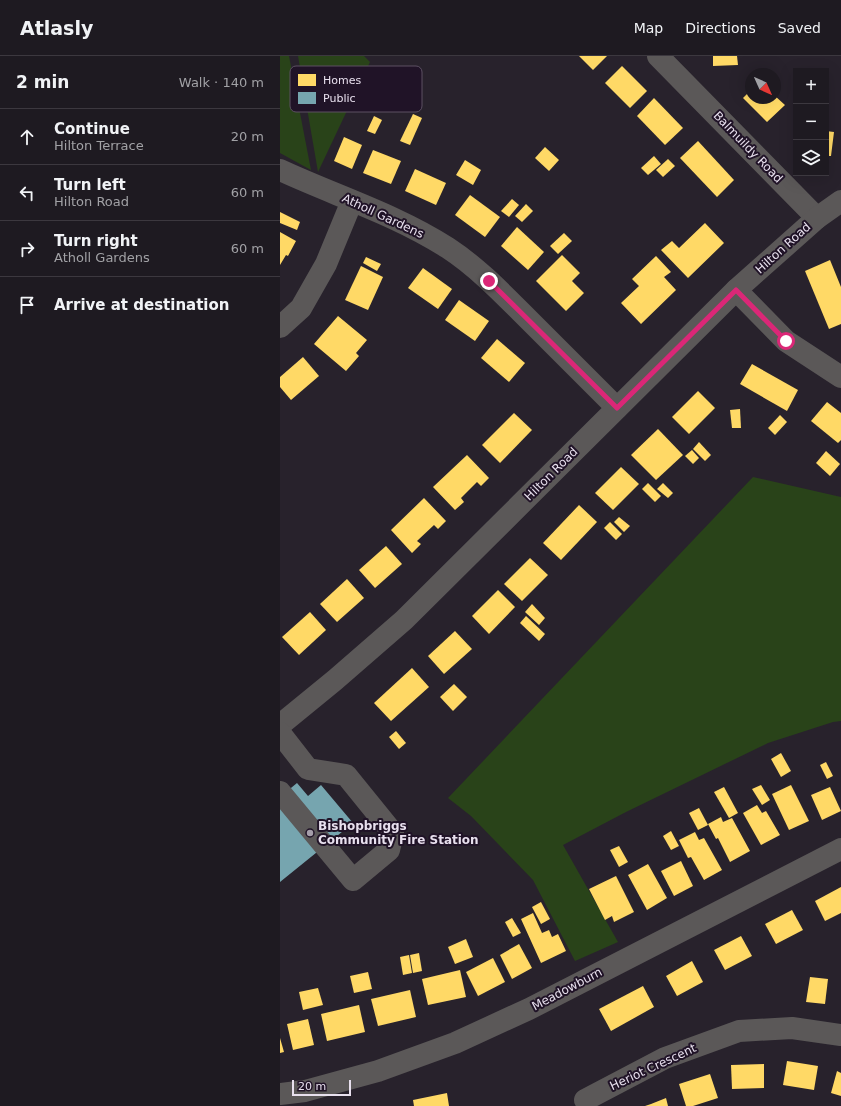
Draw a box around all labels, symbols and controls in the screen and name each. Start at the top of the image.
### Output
text: Atlasly [20,17,93,39]
text: Map [634,20,663,36]
text: Directions [685,20,756,36]
text: Saved [778,20,821,36]
legend [290,66,422,112]
north arrow [745,68,781,104]
map controls [793,68,829,176]
button: + [793,68,829,104]
text: 2 min [16,72,69,92]
text: Homes [323,74,361,87]
text: Walk · 140 m [179,75,264,90]
text: Public [323,92,356,105]
button: − [793,104,829,140]
street label: Balmuildy Road [710,108,786,186]
text: Continue [54,120,130,138]
icon: ahead [16,126,38,148]
text: 20 m [231,129,264,144]
text: Hilton Terrace [54,138,144,153]
button: layers [793,140,829,176]
text: Turn left [54,176,126,194]
icon: left [16,182,38,204]
text: 60 m [231,185,264,200]
street label: Atholl Gardens [340,191,426,241]
text: Hilton Road [54,194,129,209]
street label: Hilton Road [753,220,813,276]
text: Turn right [54,232,138,250]
icon: right [16,238,38,260]
text: 60 m [231,241,264,256]
text: Atholl Gardens [54,250,150,265]
route end [480,272,498,290]
icon: arrive [16,294,38,316]
text: Arrive at destination [54,296,229,314]
route start [777,332,795,350]
street label: Hilton Road [522,445,580,503]
place label: Bishopbriggs Community Fire Station [318,819,479,847]
marker: Bishopbriggs Community Fire Station [305,828,315,838]
street label: Meadowburn [530,965,604,1013]
street label: Heriot Crescent [608,1041,699,1093]
scale bar [292,1078,351,1097]
text: 20 m [298,1080,326,1093]

